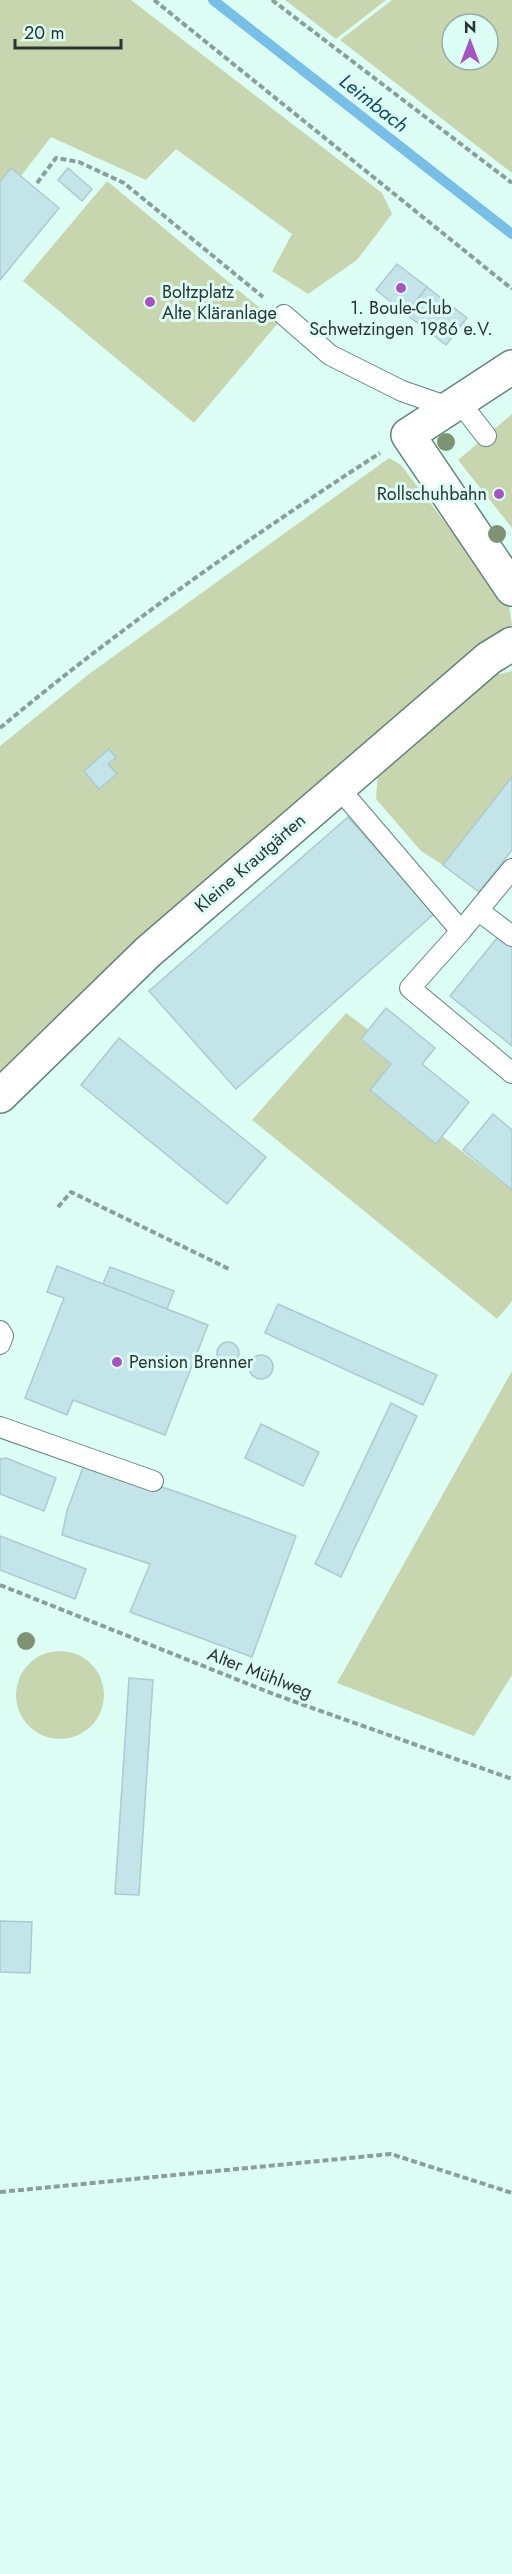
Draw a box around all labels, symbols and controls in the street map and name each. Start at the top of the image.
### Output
scale bar [15,12,122,50]
north arrow [440,12,500,72]
text: N [464,16,476,39]
text: 20 m [24,20,64,46]
water label: Leimbach [333,67,414,140]
place label: Boltzplatz Alte Kläranlage [162,279,277,326]
marker: 1. Boule-Club Schwetzingen 1986 e.V. [394,281,408,295]
marker: Boltzplatz Alte Kläranlage [143,295,157,309]
place label: 1. Boule-Club Schwetzingen 1986 e.V. [309,295,493,342]
place label: Rollschuhbahn [377,481,487,507]
marker: Rollschuhbahn [492,487,506,501]
street label: Kleine Krautgärten [189,807,311,919]
place label: Pension Brenner [129,1349,254,1375]
marker: Pension Brenner [110,1355,124,1369]
street label: Alter Mühlweg [204,1641,316,1705]

